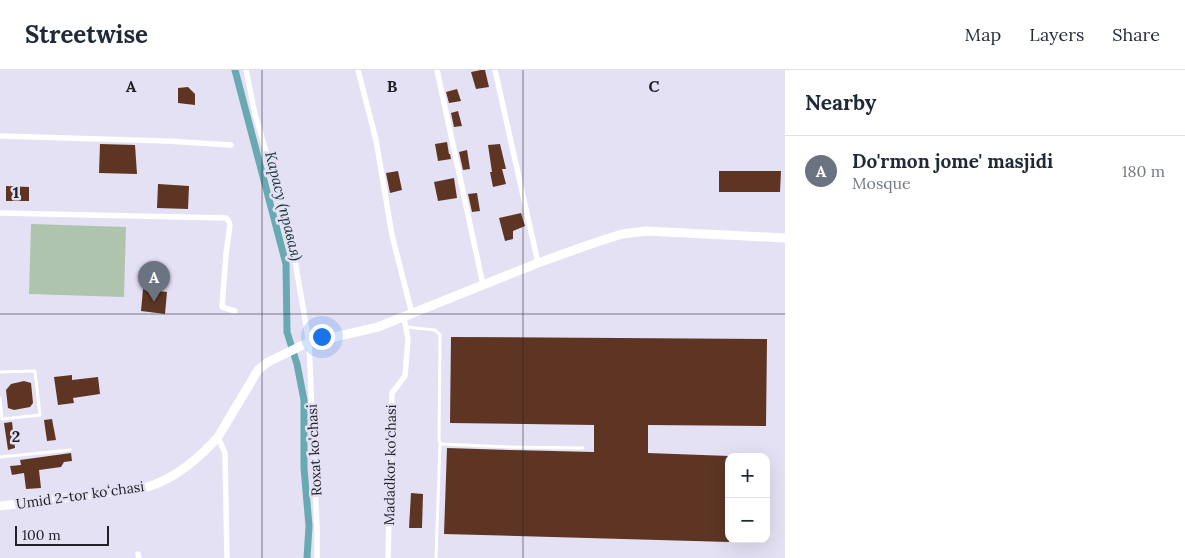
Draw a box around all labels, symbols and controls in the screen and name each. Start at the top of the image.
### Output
text: Streetwise [25,19,148,50]
text: Map [965,23,1001,46]
text: Layers [1029,23,1084,46]
text: Share [1112,23,1160,46]
text: A [126,76,137,96]
text: B [387,76,398,96]
text: C [648,76,660,96]
text: Nearby [805,89,876,116]
water label: Карасу (правая) [260,149,307,263]
text: Do'rmon jome' masjidi [852,149,1053,173]
text: A [816,161,826,181]
text: 180 m [1122,161,1165,181]
text: Mosque [852,173,911,193]
text: 1 [13,182,19,202]
pin: A [138,261,170,302]
your location [309,324,335,350]
street label: Roxat ko'chasi [303,404,325,496]
street label: Madadkor ko'chasi [380,404,400,526]
text: 2 [12,426,20,446]
map controls [725,453,770,543]
button: + [725,453,770,498]
street label: Umid 2-tor koʻchasi [15,477,145,513]
button: − [725,498,770,543]
scale bar [15,523,109,546]
text: 100 m [22,526,61,544]

